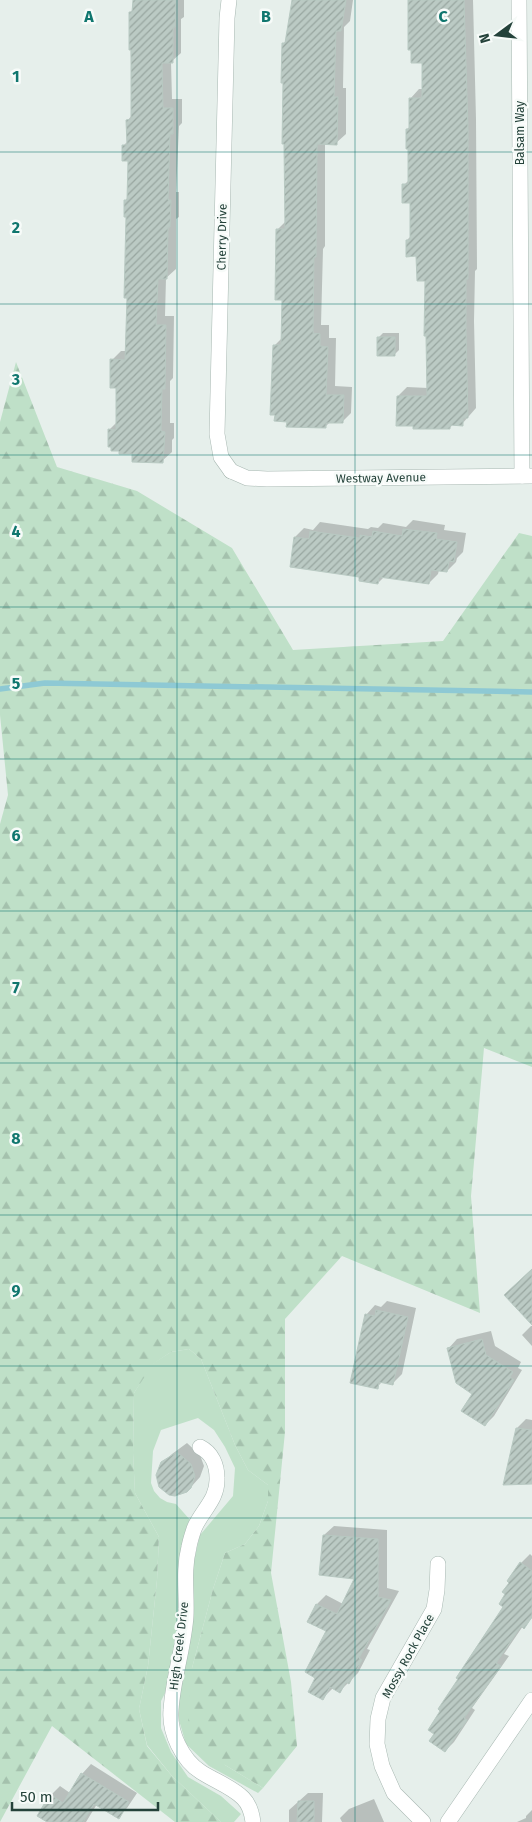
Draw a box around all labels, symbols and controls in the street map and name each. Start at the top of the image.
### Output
text: A [83,7,94,26]
text: B [261,7,271,26]
text: C [438,7,448,26]
north arrow [472,10,522,60]
text: N [476,32,494,45]
text: 1 [12,67,20,86]
street label: Balsam Way [513,101,527,165]
street label: Cherry Drive [214,204,230,270]
text: 2 [12,218,20,237]
text: 3 [11,370,20,389]
street label: Westway Avenue [336,470,426,486]
text: 4 [11,522,21,541]
text: 5 [12,674,21,693]
text: 6 [11,826,21,845]
text: 7 [12,978,20,997]
text: 8 [11,1129,21,1148]
text: 9 [12,1281,21,1300]
street label: High Creek Drive [167,1601,191,1691]
street label: Mossy Rock Place [379,1611,437,1701]
scale bar [12,1780,159,1812]
text: 50 m [20,1788,53,1806]

